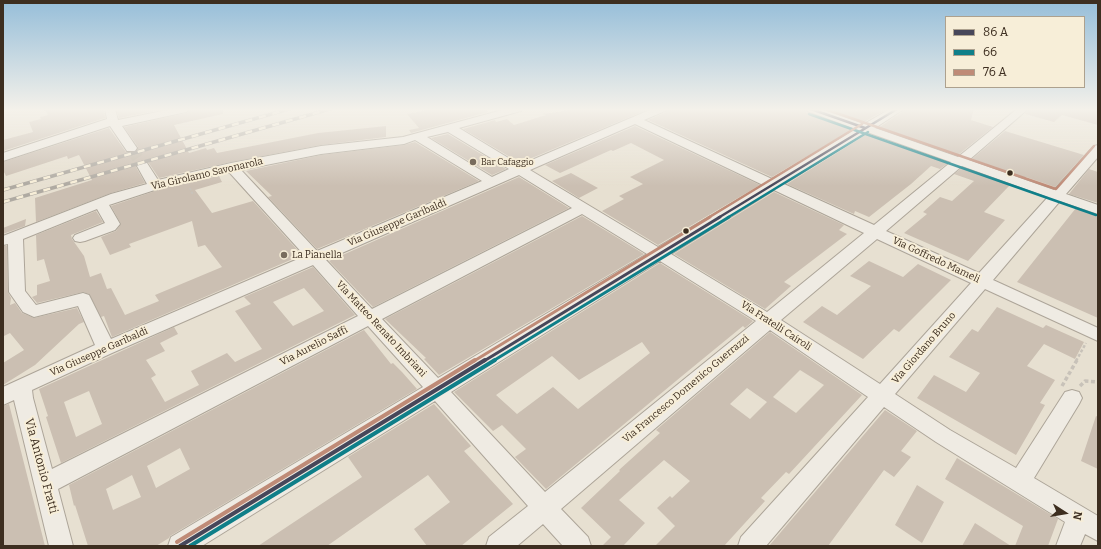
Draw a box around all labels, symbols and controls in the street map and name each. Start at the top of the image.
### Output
legend [945,16,1085,88]
text: 86 A [983,25,1008,39]
text: 66 [983,45,997,59]
text: 76 A [983,65,1007,79]
street label: Via Girolamo Savonarola [150,155,264,193]
marker: Bar Cafaggio [468,157,478,167]
place label: Bar Cafaggio [481,157,534,167]
unlabelled marker [1005,168,1015,178]
street label: Via Giuseppe Garibaldi [346,197,448,249]
unlabelled marker [681,226,691,236]
street label: Via Goffredo Mameli [890,234,982,286]
place label: La Pianella [292,249,342,261]
marker: La Pianella [279,250,289,260]
street label: Via Matteo Renato Imbriani [333,278,429,380]
street label: Via Fratelli Cairoli [738,299,814,353]
street label: Via Giordano Bruno [890,310,958,386]
street label: Via Aurelio Saffi [278,324,350,368]
street label: Via Giuseppe Garibaldi [48,325,150,379]
street label: Via Francesco Domenico Guerrazzi [620,333,752,445]
street label: Via Antonio Fratti [21,417,61,515]
north arrow [1045,493,1085,533]
text: N [1070,510,1084,521]

